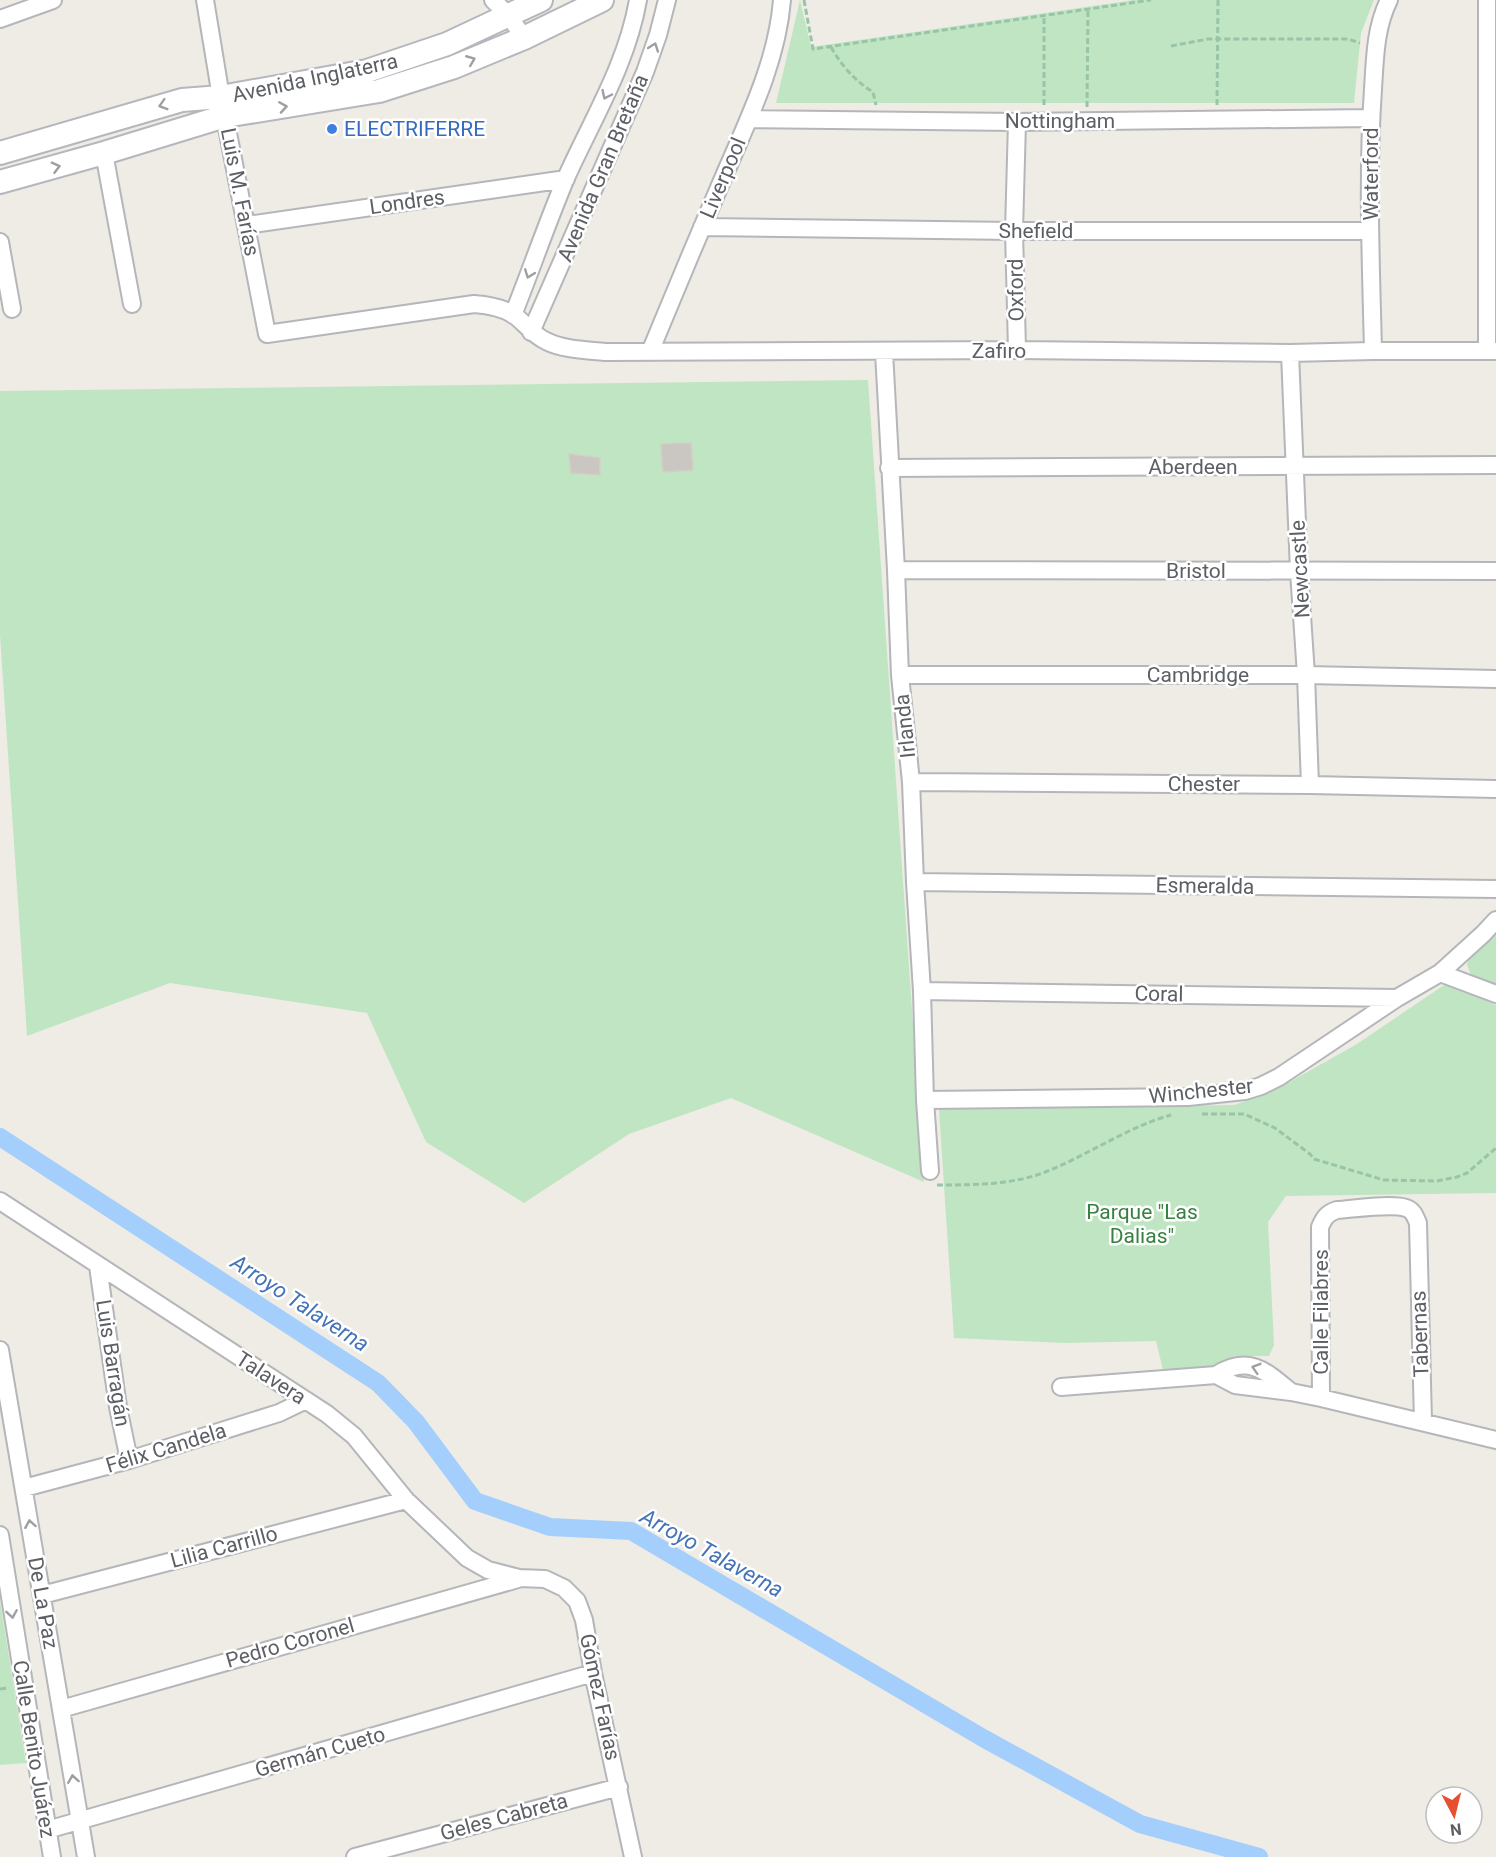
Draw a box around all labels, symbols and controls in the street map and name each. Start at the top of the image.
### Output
one-way arrow [647,42,659,53]
street label: Avenida Inglaterra [230,49,400,107]
one-way arrow [465,55,476,67]
street label: Avenida Gran Bretaña [553,71,653,265]
one-way arrow [602,89,614,100]
one-way arrow [158,98,169,110]
one-way arrow [277,101,287,114]
street label: Nottingham [1005,109,1115,133]
place label: ELECTRIFERRE [344,117,485,141]
marker: ELECTRIFERRE [325,122,339,136]
street label: Luis M. Farías [216,126,264,258]
street label: Waterford [1359,127,1383,221]
street label: Liverpool [695,134,751,222]
one-way arrow [51,161,61,174]
street label: Londres [368,185,446,219]
street label: Shefield [999,219,1073,243]
street label: Oxford [1003,258,1029,322]
one-way arrow [524,268,536,279]
street label: Zafiro [972,339,1026,363]
street label: Aberdeen [1148,455,1238,479]
street label: Newcastle [1285,519,1315,619]
street label: Bristol [1166,559,1226,583]
street label: Cambridge [1147,663,1249,687]
street label: Irlanda [890,693,920,759]
street label: Chester [1168,772,1240,796]
street label: Esmeralda [1155,873,1255,899]
street label: Coral [1134,982,1184,1006]
street label: Winchester [1148,1074,1254,1108]
park label: Parque "Las Dalias" [1086,1200,1198,1248]
water label: Arroyo Talaverna [226,1249,374,1357]
street label: Calle Filabres [1309,1249,1333,1375]
street label: Tabernas [1406,1290,1434,1378]
street label: Luis Barragán [91,1298,135,1428]
street label: Talavera [232,1347,310,1409]
one-way arrow [1251,1363,1262,1375]
street label: Félix Candela [103,1418,229,1478]
water label: Arroyo Talaverna [635,1503,788,1603]
one-way arrow [24,1520,37,1530]
street label: Lilia Carrillo [168,1521,280,1573]
street label: De La Paz [23,1555,63,1651]
one-way arrow [6,1609,18,1618]
street label: Pedro Coronel [223,1613,357,1673]
street label: Gómez Farías [575,1632,625,1762]
street label: Calle Benito Juárez [8,1658,60,1840]
street label: Germán Cueto [252,1722,388,1782]
one-way arrow [67,1774,79,1783]
north arrow [1424,1785,1484,1845]
street label: Geles Cabreta [438,1788,570,1846]
text: N [1449,1819,1463,1840]

